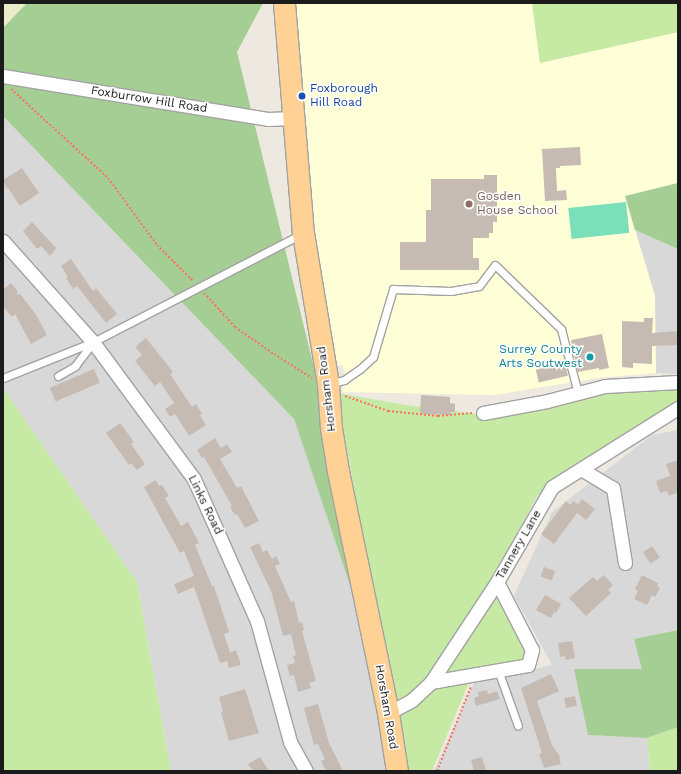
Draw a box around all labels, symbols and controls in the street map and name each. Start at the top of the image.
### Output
place label: Foxborough Hill Road [310,82,378,110]
street label: Foxburrow Hill Road [89,84,209,116]
marker: Foxborough Hill Road [297,91,307,101]
place label: Gosden House School [477,190,558,218]
marker: Gosden House School [464,199,474,209]
place label: Surrey County Arts Soutwest [499,343,582,371]
street label: Horsham Road [315,345,339,433]
marker: Surrey County Arts Soutwest [585,352,595,362]
street label: Links Road [184,473,226,537]
street label: Tannery Lane [493,508,545,582]
street label: Horsham Road [371,663,401,751]

